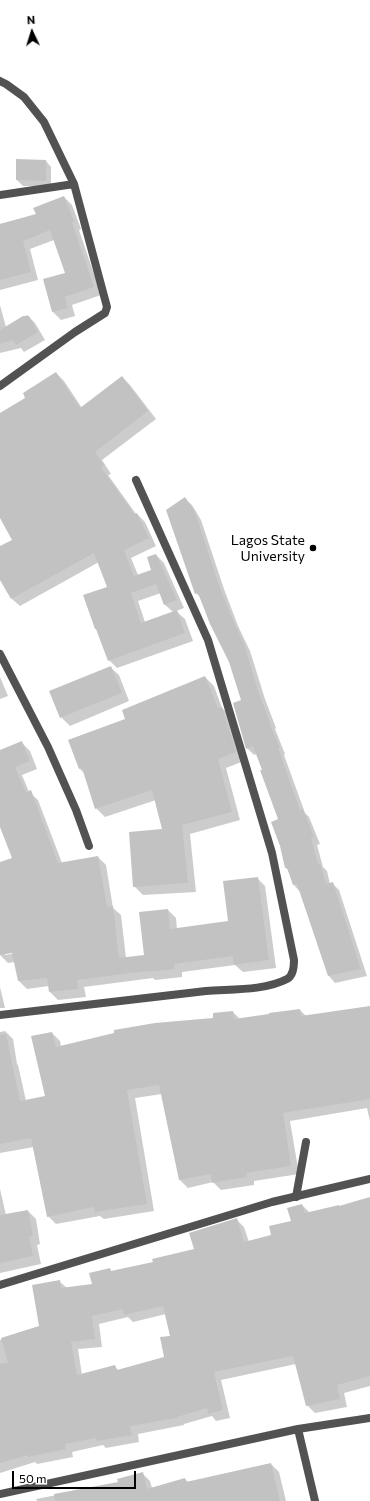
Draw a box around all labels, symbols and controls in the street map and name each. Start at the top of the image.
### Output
north arrow [12,12,52,52]
text: N [27,13,36,26]
place label: Lagos State University [231,532,305,564]
marker: Lagos State University [308,543,318,553]
scale bar [14,1463,138,1489]
text: 50 m [19,1471,47,1485]

